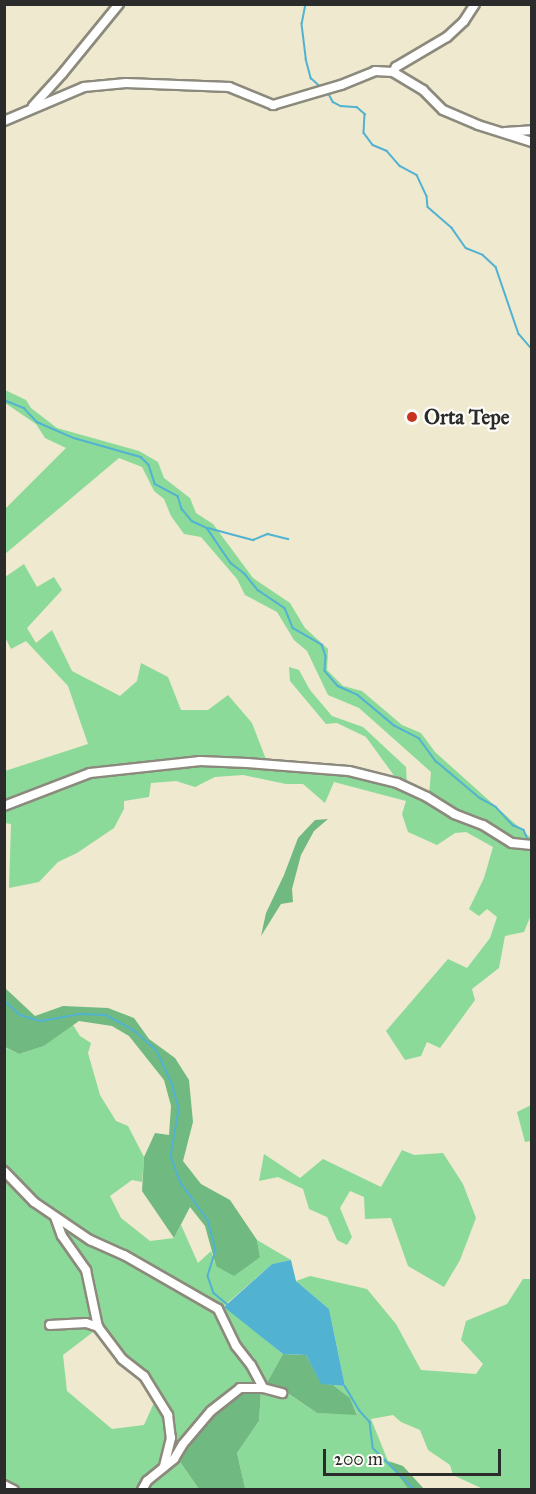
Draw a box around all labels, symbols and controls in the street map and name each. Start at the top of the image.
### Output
place label: Orta Tepe [424,404,509,430]
marker: Orta Tepe [405,410,419,424]
scale bar [326,1437,504,1475]
text: 200 m [334,1448,383,1470]

